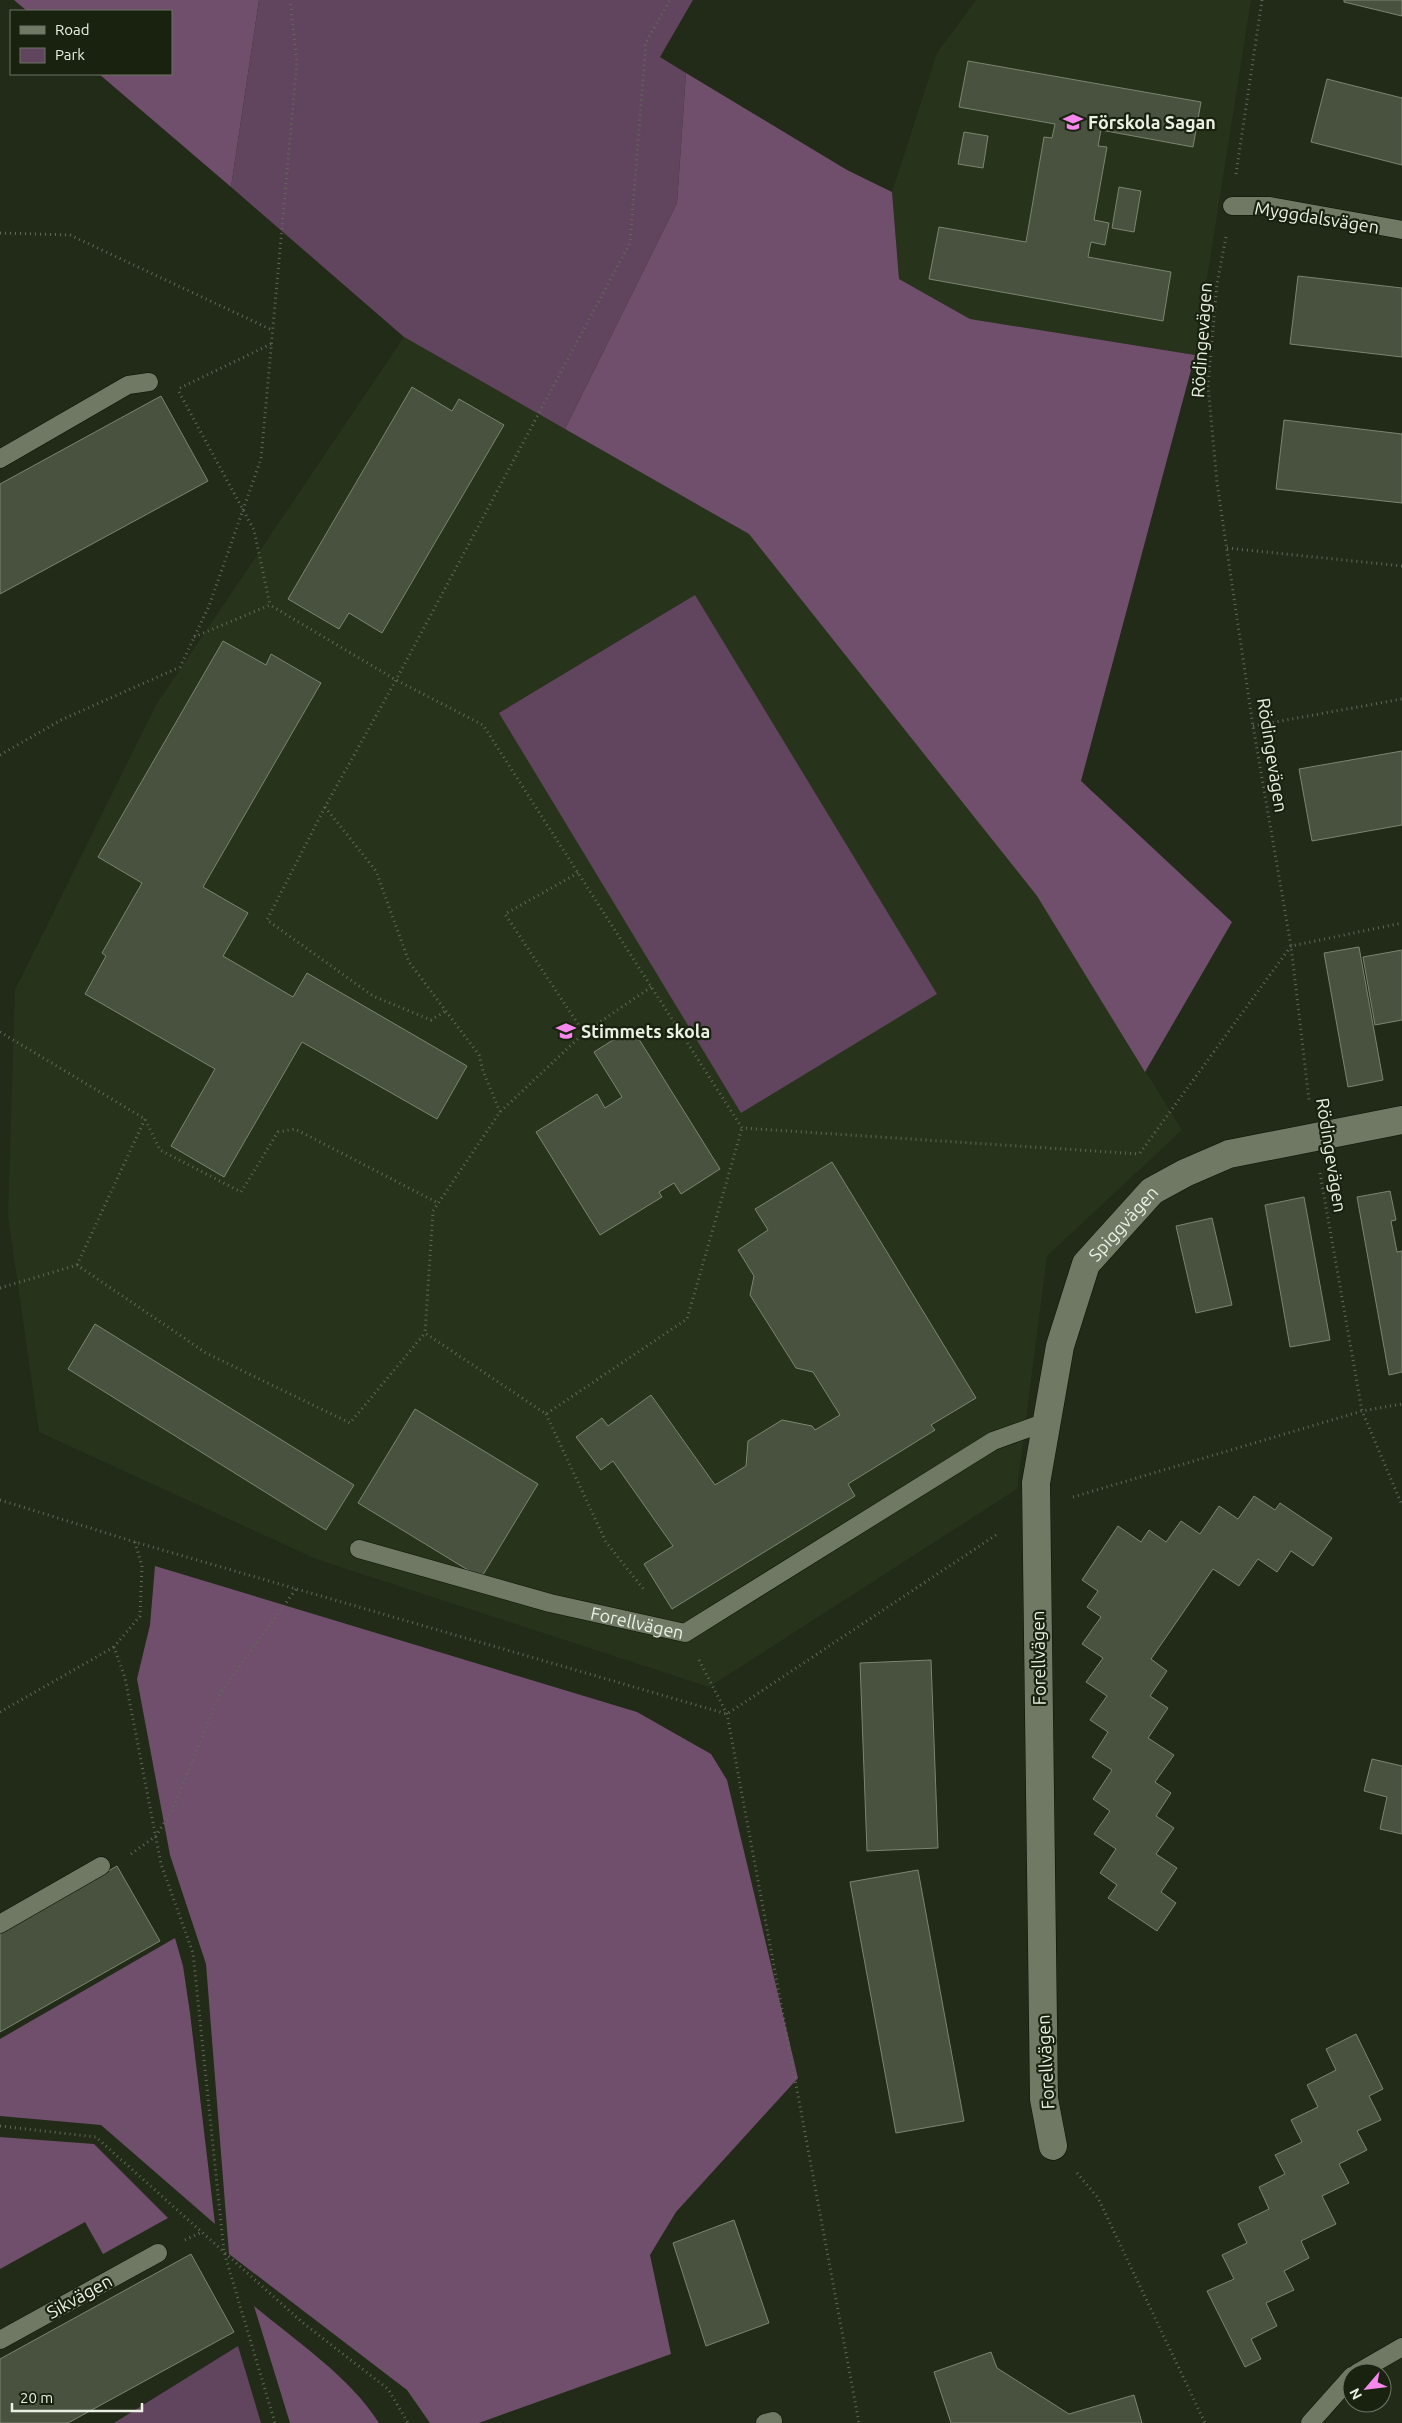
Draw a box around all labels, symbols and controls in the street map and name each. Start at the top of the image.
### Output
legend [10,10,172,75]
text: Road [55,21,90,38]
text: Park [55,46,85,63]
school or university icon: Förskola Sagan [1062,111,1084,133]
place label: Förskola Sagan [1088,112,1216,132]
street label: Myggdalsvägen [1253,197,1381,237]
street label: Rödingevägen [1187,282,1215,398]
street label: Rödingevägen [1254,696,1292,814]
school or university icon: Stimmets skola [555,1020,577,1042]
place label: Stimmets skola [581,1021,710,1041]
street label: Rödingevägen [1313,1096,1351,1214]
street label: Spiggvägen [1084,1182,1162,1265]
street label: Forellvägen [589,1602,686,1642]
street label: Forellvägen [1027,1610,1049,1706]
street label: Forellvägen [1033,2014,1057,2110]
street label: Sikvägen [43,2270,115,2322]
north arrow [1342,2363,1392,2413]
scale bar [12,2380,142,2412]
text: N [1346,2386,1365,2402]
text: 20 m [20,2389,53,2406]

